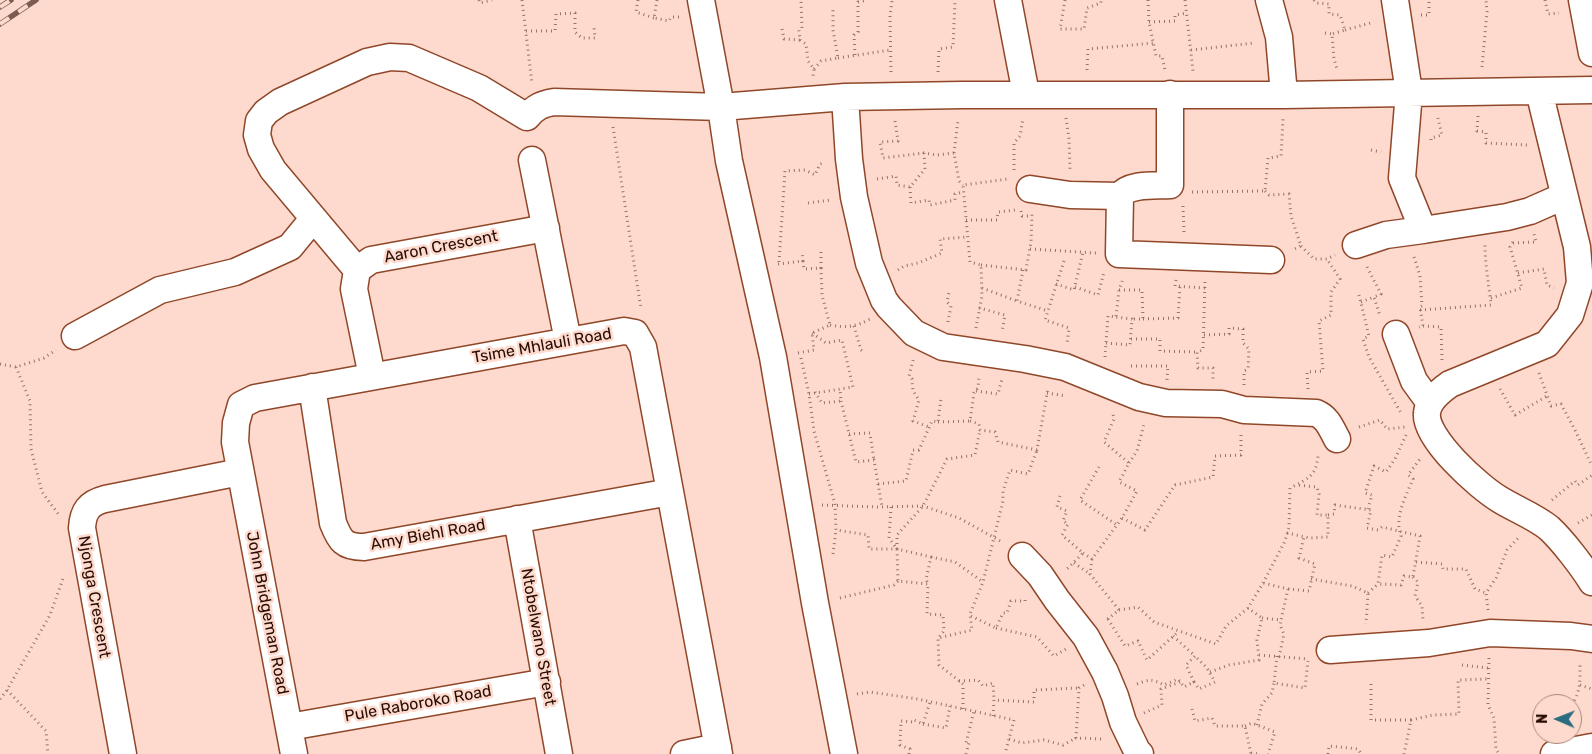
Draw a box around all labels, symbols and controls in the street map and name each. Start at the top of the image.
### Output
street label: Aaron Crescent [382,227,500,267]
street label: Tsime Mhlauli Road [471,324,613,368]
street label: Amy Biehl Road [369,515,487,555]
street label: John Bridgeman Road [242,530,292,696]
street label: Njonga Crescent [74,534,114,660]
street label: Ntobelwano Street [516,567,560,707]
street label: Pule Raboroko Road [343,682,493,726]
north arrow [1532,694,1582,744]
text: N [1534,714,1551,724]

